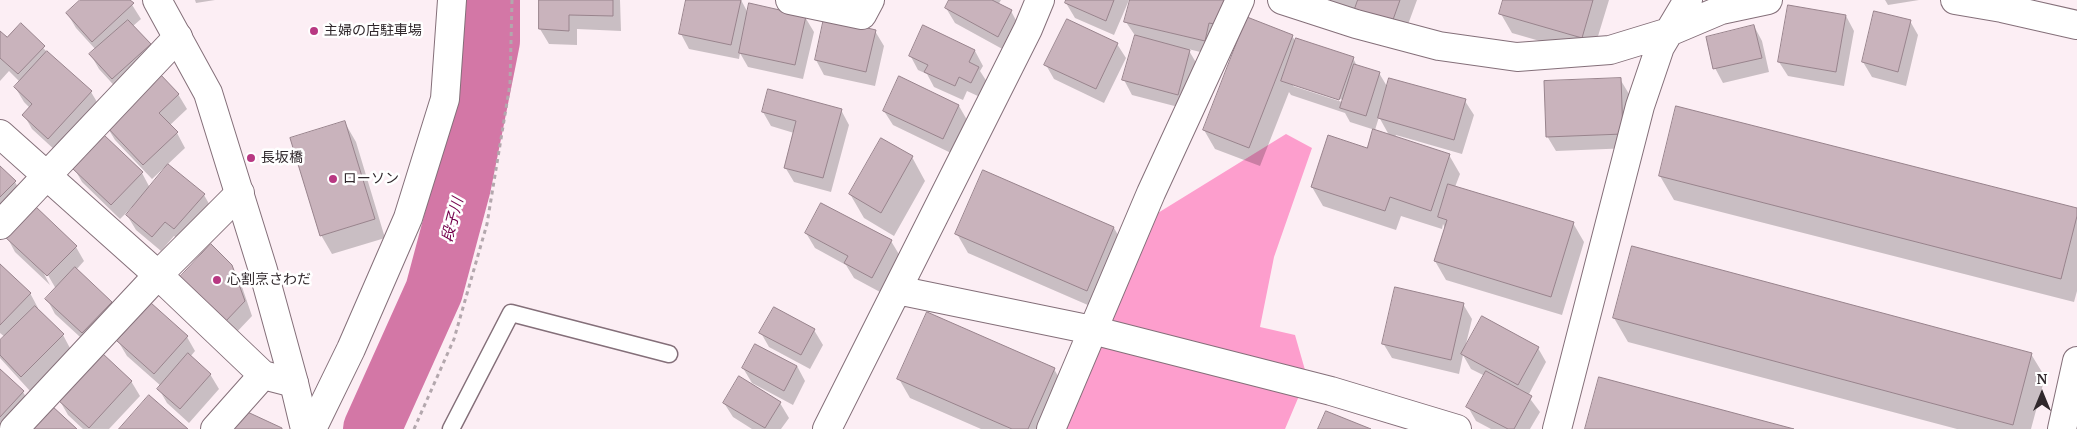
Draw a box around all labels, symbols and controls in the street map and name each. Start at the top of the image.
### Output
place label: 主婦の店駐車場 [324,23,422,39]
marker: 主婦の店駐車場 [308,25,320,37]
place label: 長坂橋 [261,150,303,166]
marker: 長坂橋 [245,152,257,164]
place label: ローソン [343,171,399,187]
marker: ローソン [327,173,339,185]
water label: 段子川 [438,196,468,244]
place label: 心割烹さわだ [227,272,311,288]
marker: 心割烹さわだ [211,274,223,286]
north arrow [2017,369,2067,419]
text: N [2037,369,2047,388]

